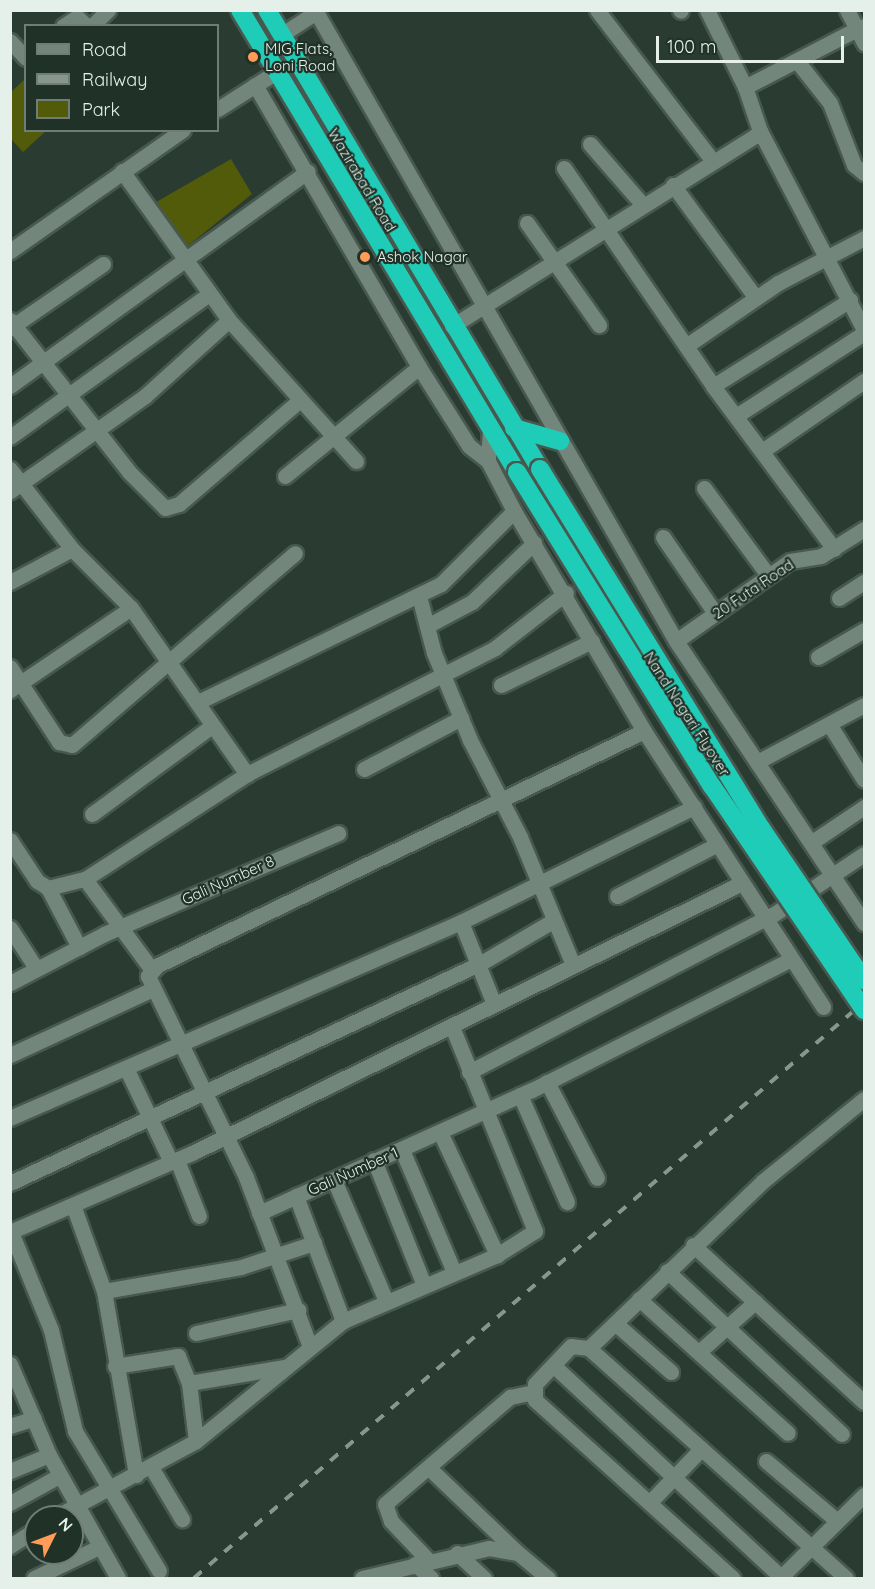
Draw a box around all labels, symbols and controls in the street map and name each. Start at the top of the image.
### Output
legend [24,24,219,132]
scale bar [659,24,846,62]
text: 100 m [667,35,716,58]
text: Road [82,38,127,61]
place label: MIG Flats, Loni Road [265,39,335,74]
marker: MIG Flats, Loni Road [246,50,260,64]
text: Railway [82,68,148,91]
text: Park [82,98,120,121]
street label: Wazirabad Road [324,125,400,235]
place label: Ashok Nagar [377,248,468,266]
marker: Ashok Nagar [358,250,372,264]
street label: 20 Futa Road [709,555,797,623]
street label: Nand Nagari Flyover [640,648,734,780]
street label: Gali Number 8 [179,852,277,908]
street label: Gali Number 1 [305,1143,401,1199]
north arrow [24,1505,84,1565]
text: N [55,1513,77,1535]

